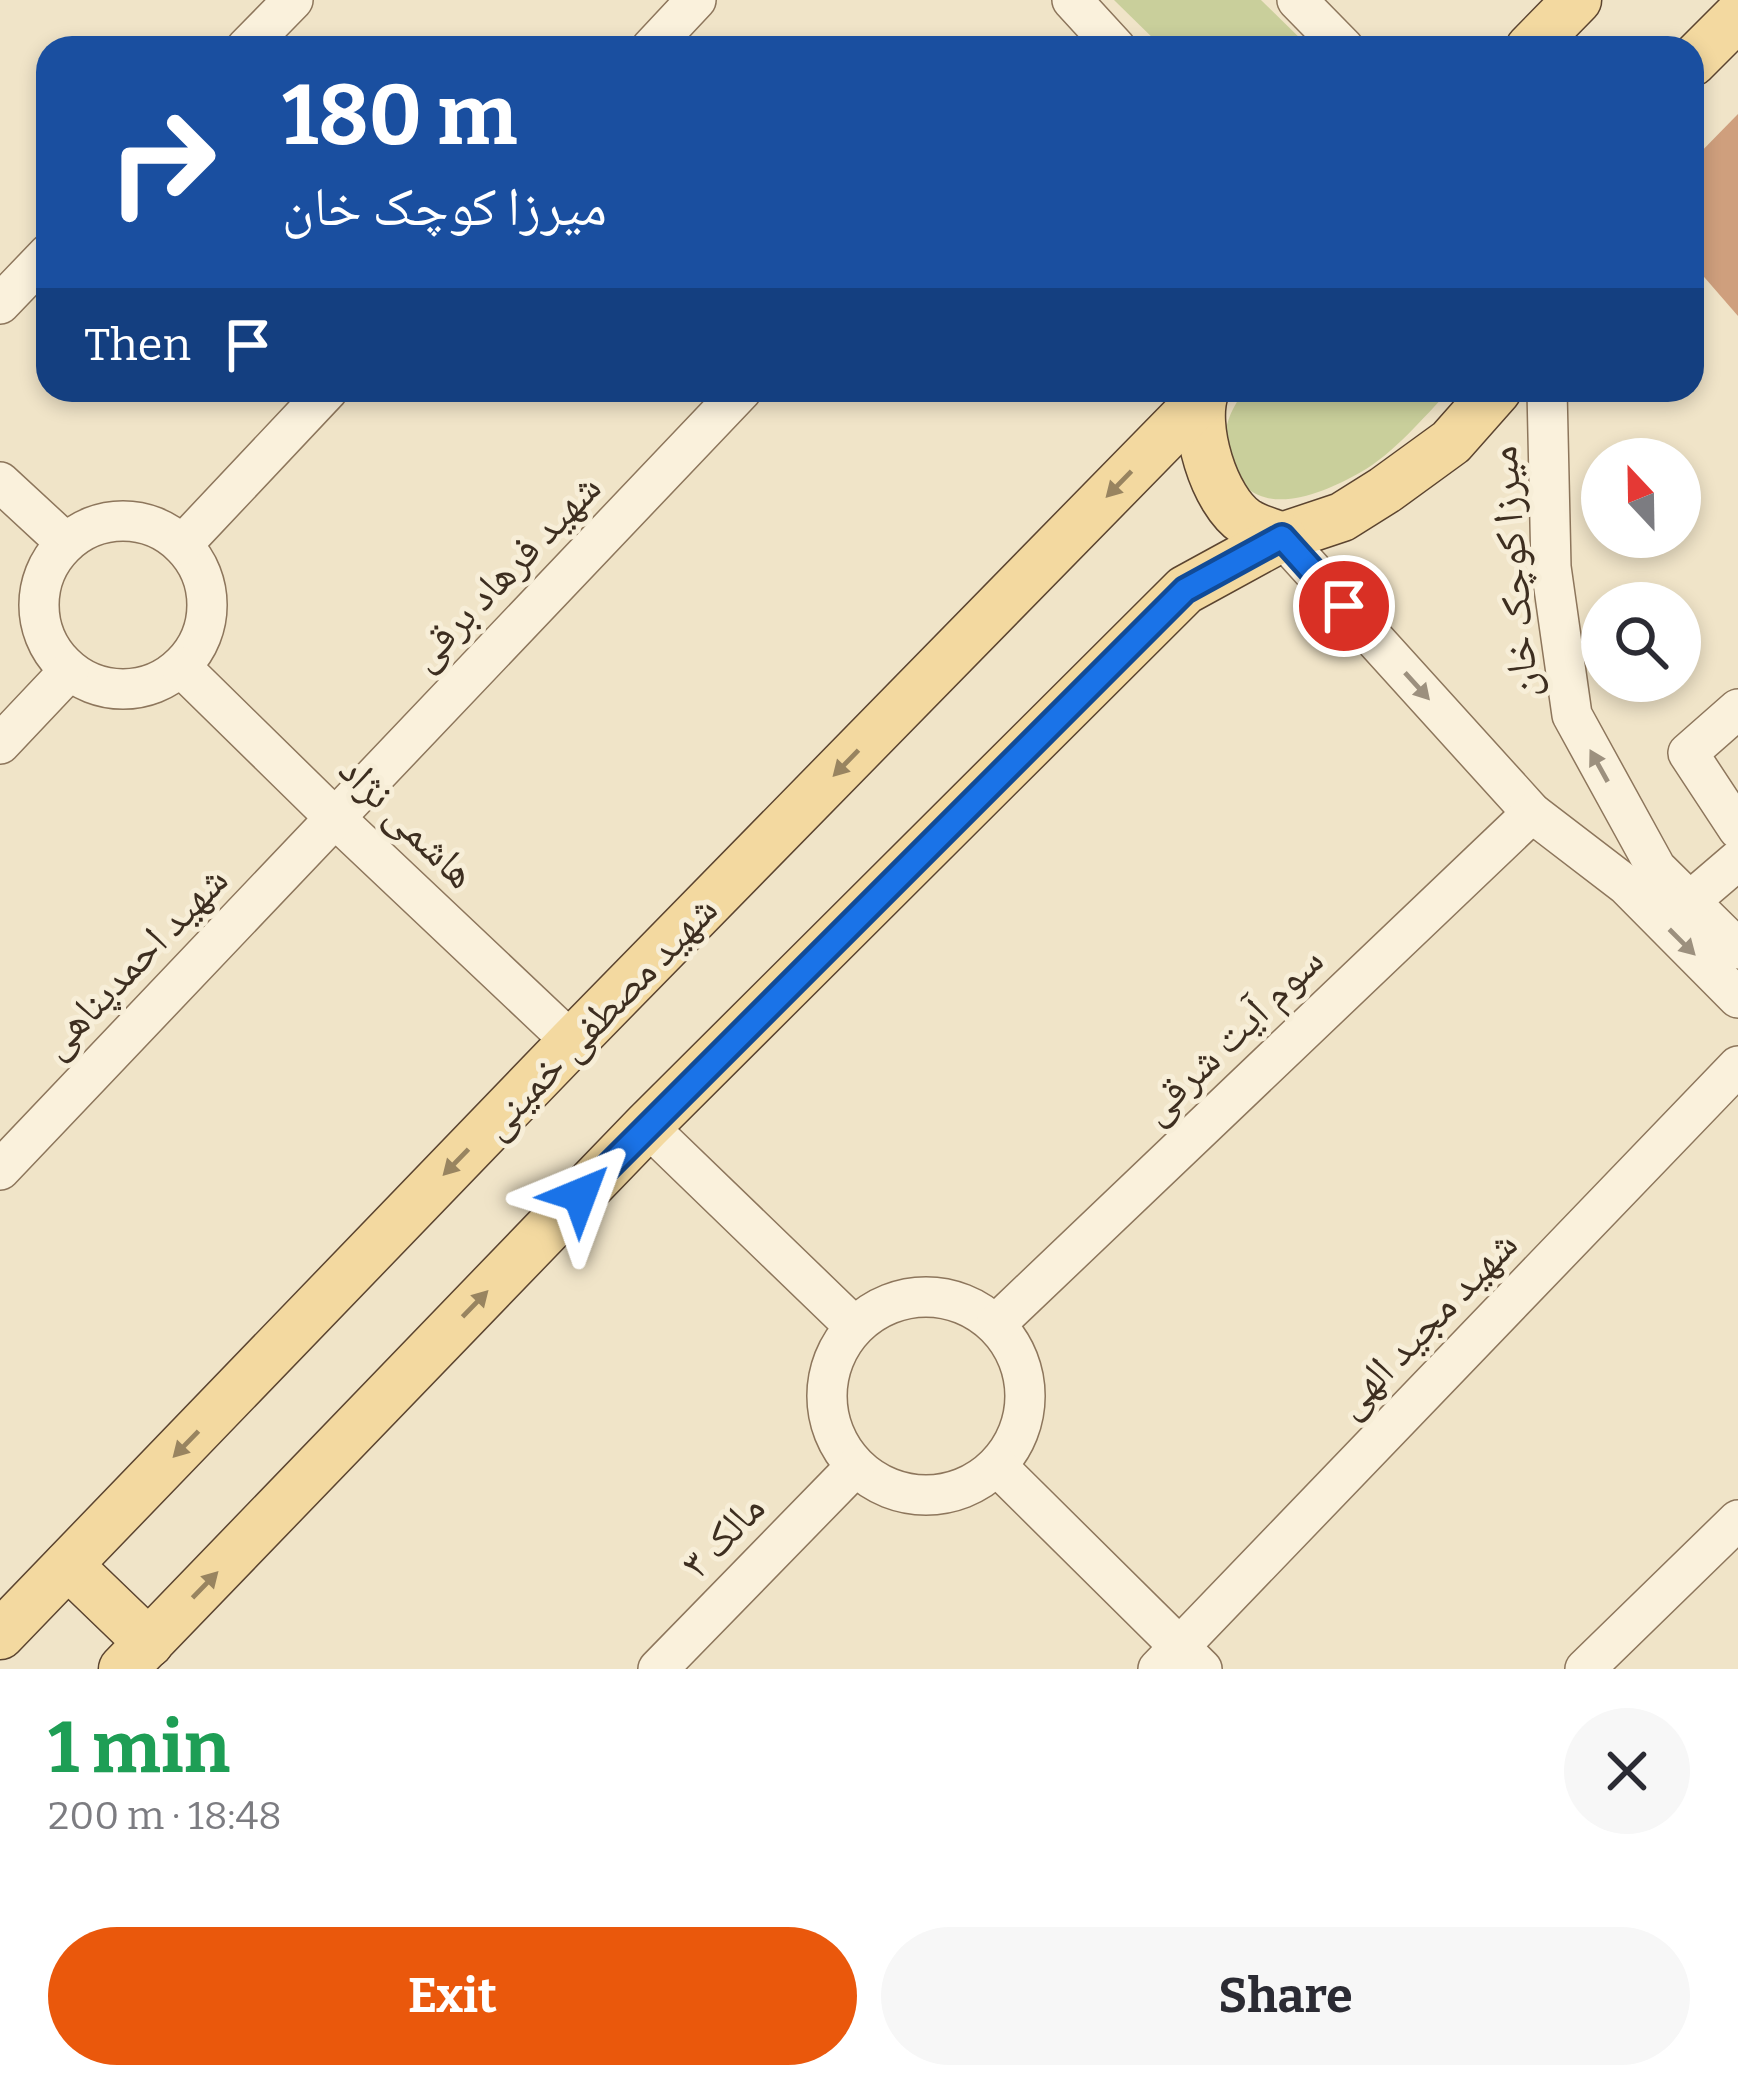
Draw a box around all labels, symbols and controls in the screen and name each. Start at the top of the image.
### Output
text: 180 m [282,65,517,166]
icon: right [84,84,240,240]
text: میرزا کوچک خان [282,175,607,239]
icon: arrive [215,312,281,378]
text: Then [84,318,191,372]
north arrow [1581,438,1701,558]
map controls [1581,438,1701,702]
street label: میرزا کوچک خان [1477,444,1549,700]
street label: شهید فرهاد برقی [398,463,611,681]
one-way arrow [1105,469,1133,498]
pin [1293,555,1395,657]
icon: arrive [1311,573,1377,639]
button: search [1581,582,1701,702]
one-way arrow [1402,671,1430,700]
street label: هاشمی نژاد [329,745,486,899]
one-way arrow [832,748,860,777]
one-way arrow [1590,749,1611,782]
street label: شهید احمدپناهی [29,855,238,1068]
street label: شهید مصطفی خمینی [470,885,728,1149]
one-way arrow [1668,928,1696,956]
street label: سوم آیت شرقی [1130,935,1335,1136]
position arrow [517,1132,643,1258]
one-way arrow [443,1148,471,1177]
street label: شهید مجید الهی [1324,1220,1528,1428]
one-way arrow [461,1290,489,1319]
one-way arrow [172,1429,200,1458]
street label: مالک ۳ [671,1483,775,1589]
one-way arrow [190,1571,218,1600]
text: 1 min [48,1705,230,1791]
button: close [1564,1708,1690,1834]
text: 200 m · 18:48 [48,1793,282,1839]
button: Exit [48,1927,857,2065]
button: Share [881,1927,1690,2065]

